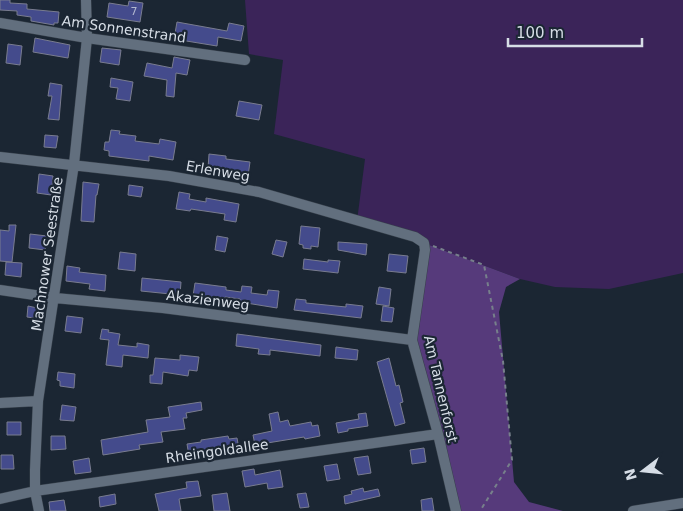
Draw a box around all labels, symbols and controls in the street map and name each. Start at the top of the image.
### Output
house number: 7 [131,5,138,18]
street label: Am Sonnenstrand [61,12,187,46]
scale bar [508,15,642,47]
text: 100 m [516,24,564,42]
street label: Erlenweg [185,157,251,185]
street label: Machnower Seestraße [28,176,66,332]
street label: Akazienweg [165,287,251,313]
street label: Am Tannenforst [421,334,461,445]
street label: Rheingoldallee [164,436,270,466]
north arrow [618,446,668,496]
text: N [621,467,640,482]

